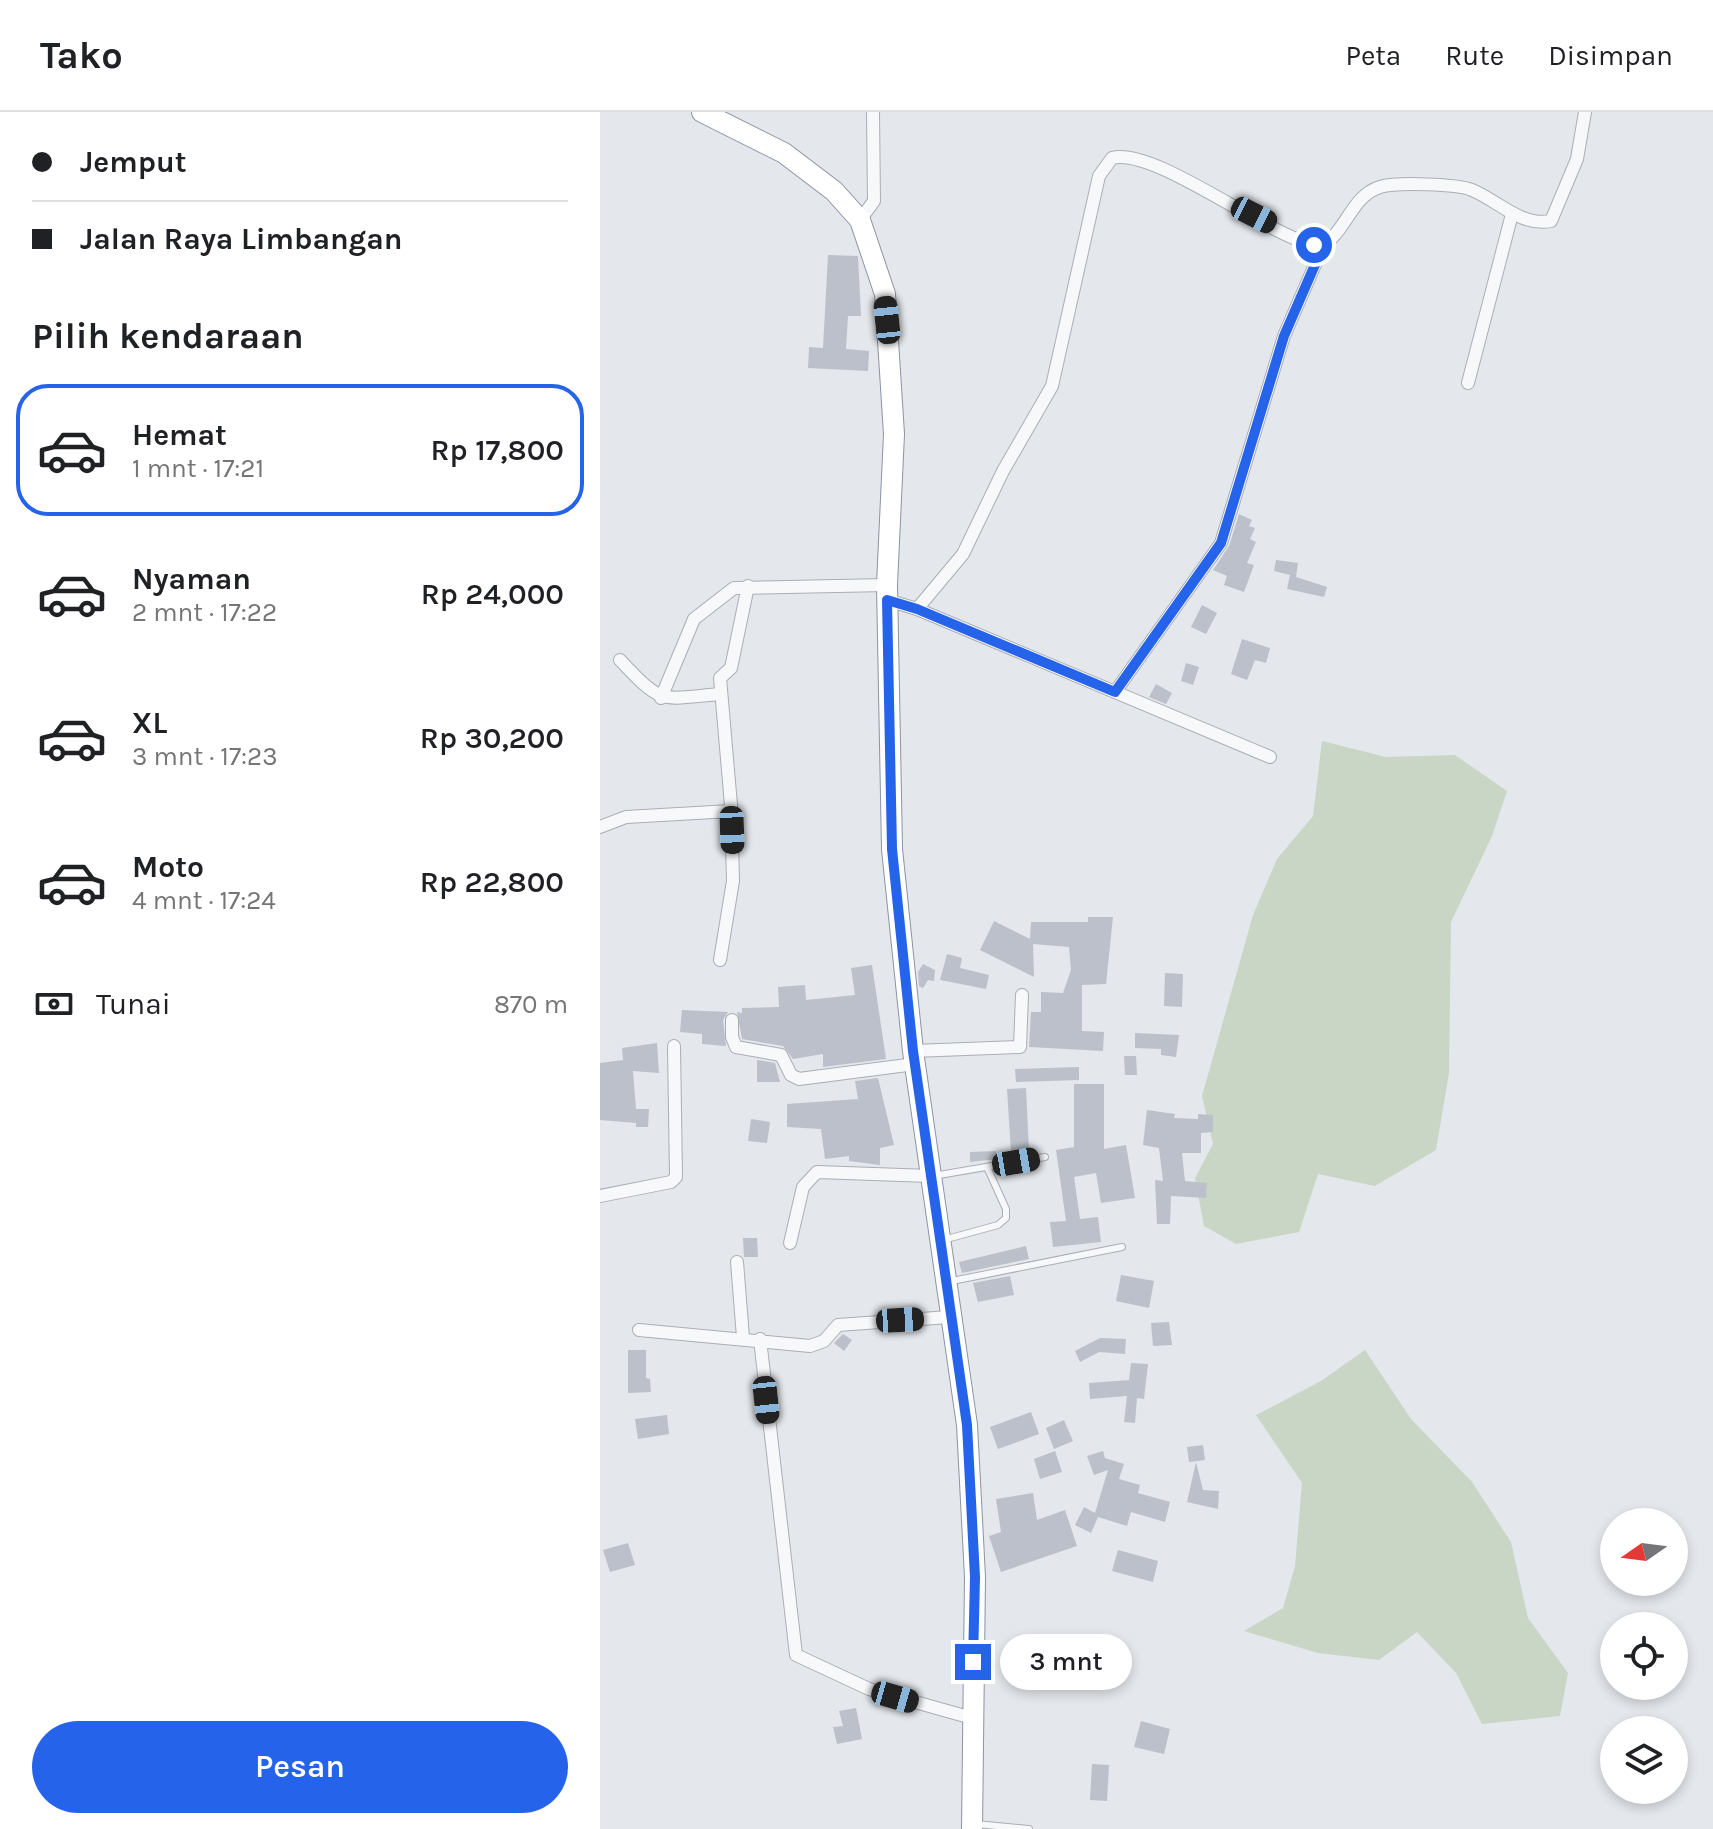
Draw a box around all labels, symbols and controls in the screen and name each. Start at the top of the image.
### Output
text: Tako [40,33,123,78]
text: Peta [1345,39,1401,72]
text: Rute [1445,39,1504,72]
text: Disimpan [1548,39,1673,72]
text: Jemput [80,144,187,180]
car [1227,193,1281,237]
text: Jalan Raya Limbangan [80,221,402,257]
route start [1296,227,1332,263]
car [873,295,901,345]
text: Pilih kendaraan [32,315,304,357]
icon: car [36,414,108,486]
text: Hemat [132,417,227,453]
text: Rp 17,800 [431,432,564,468]
text: 1 mnt · 17:21 [132,453,264,484]
icon: car [36,558,108,630]
text: Nyaman [132,561,251,597]
text: Rp 24,000 [421,576,564,612]
text: 2 mnt · 17:22 [132,597,277,628]
icon: car [36,702,108,774]
text: XL [132,705,167,741]
text: Rp 30,200 [420,720,564,756]
text: 3 mnt · 17:23 [132,741,278,772]
car [719,806,745,854]
icon: car [36,846,108,918]
text: Moto [132,849,204,885]
text: Rp 22,800 [420,864,564,900]
text: 4 mnt · 17:24 [132,885,276,916]
icon: cash [32,982,76,1026]
text: Tunai [96,986,171,1022]
text: 870 m [494,989,568,1020]
car [990,1146,1042,1178]
car [875,1307,925,1333]
car [752,1375,780,1425]
north arrow [1600,1508,1688,1596]
map controls [1600,1508,1688,1804]
button: locate [1600,1612,1688,1700]
callout: 3 mnt [1001,1634,1133,1690]
route end [955,1644,991,1680]
text: 3 mnt [1029,1646,1103,1677]
car [869,1679,921,1715]
button: layers [1600,1716,1688,1804]
button: Pesan [32,1721,568,1813]

